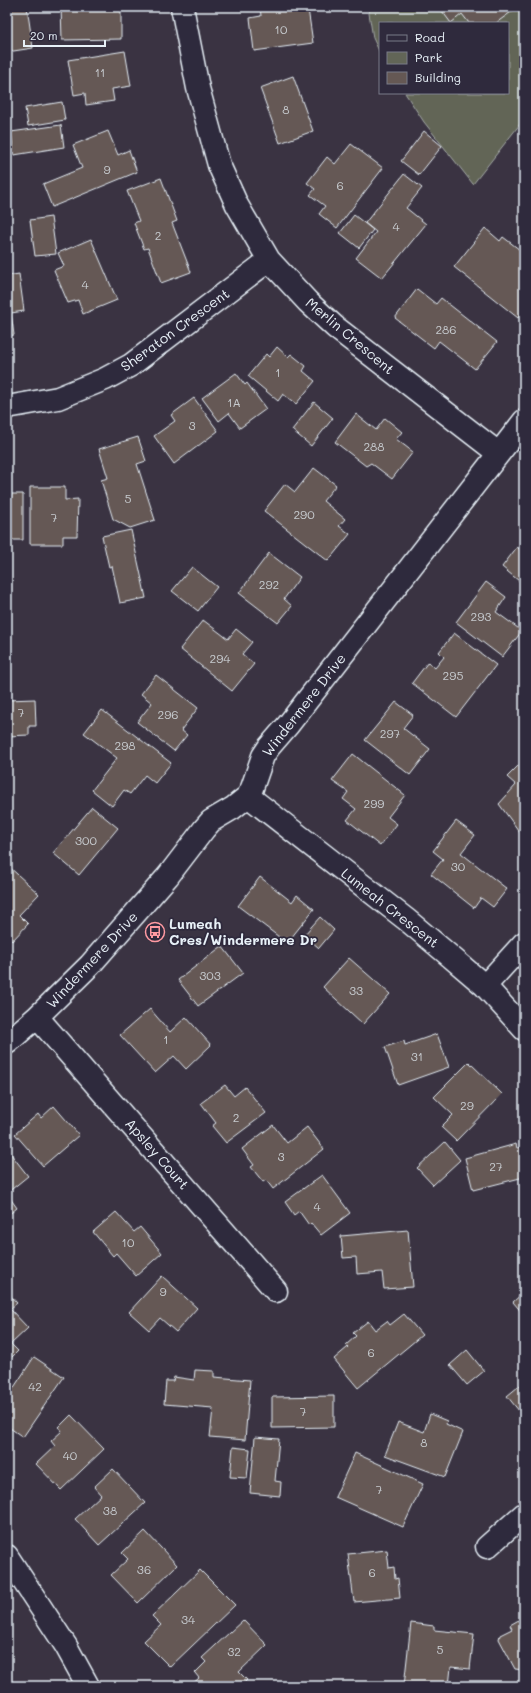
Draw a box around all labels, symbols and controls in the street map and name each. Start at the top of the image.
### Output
house number: 10 [275,21,288,37]
scale bar [24,22,105,48]
legend [379,22,509,94]
text: 20 m [30,27,58,43]
text: Road [415,29,445,45]
text: Park [415,49,442,65]
house number: 11 [95,64,105,80]
text: Building [415,69,461,85]
house number: 8 [282,101,290,117]
house number: 9 [103,161,111,177]
house number: 6 [336,177,344,193]
house number: 4 [392,218,400,234]
house number: 2 [155,227,161,243]
house number: 4 [81,276,89,292]
street label: Sheraton Crescent [116,284,233,376]
street label: Merlin Crescent [302,293,399,378]
house number: 286 [435,321,457,337]
house number: 1 [275,364,281,380]
house number: 1A [227,394,241,410]
house number: 3 [188,417,196,433]
house number: 288 [363,438,385,454]
house number: 5 [125,490,132,506]
house number: 290 [293,506,315,522]
house number: 7 [51,509,58,525]
house number: 292 [259,576,279,592]
house number: 293 [471,608,491,624]
street label: Windermere Drive [257,649,350,760]
house number: 294 [210,650,230,666]
house number: 295 [443,667,463,683]
house number: 7 [18,704,25,720]
house number: 296 [157,706,179,722]
house number: 297 [380,725,401,741]
house number: 298 [114,737,136,753]
house number: 299 [364,795,384,811]
house number: 300 [75,832,98,848]
house number: 30 [451,858,466,874]
street label: Lumeah Crescent [337,863,443,952]
street label: Windermere Drive [42,907,142,1012]
place label: Lumeah Cres/Windermere Dr [169,914,317,949]
bus stop icon: Lumeah Cres/Windermere Dr [144,921,166,943]
house number: 303 [199,967,221,983]
house number: 33 [349,982,363,998]
house number: 1 [163,1031,169,1047]
house number: 31 [411,1048,423,1064]
house number: 29 [460,1097,474,1113]
house number: 2 [233,1109,239,1125]
street label: Apsley Court [121,1114,193,1193]
house number: 3 [277,1148,285,1164]
house number: 27 [489,1158,503,1174]
house number: 4 [313,1198,321,1214]
house number: 10 [122,1234,135,1250]
house number: 9 [159,1283,167,1299]
house number: 6 [367,1344,375,1360]
house number: 42 [28,1378,42,1394]
house number: 7 [300,1403,307,1419]
house number: 8 [420,1434,428,1450]
house number: 40 [63,1447,78,1463]
house number: 7 [376,1481,383,1497]
house number: 38 [103,1502,117,1518]
house number: 36 [137,1561,151,1577]
house number: 6 [368,1564,376,1580]
house number: 34 [181,1611,195,1627]
house number: 5 [437,1641,444,1657]
house number: 32 [227,1643,241,1659]

